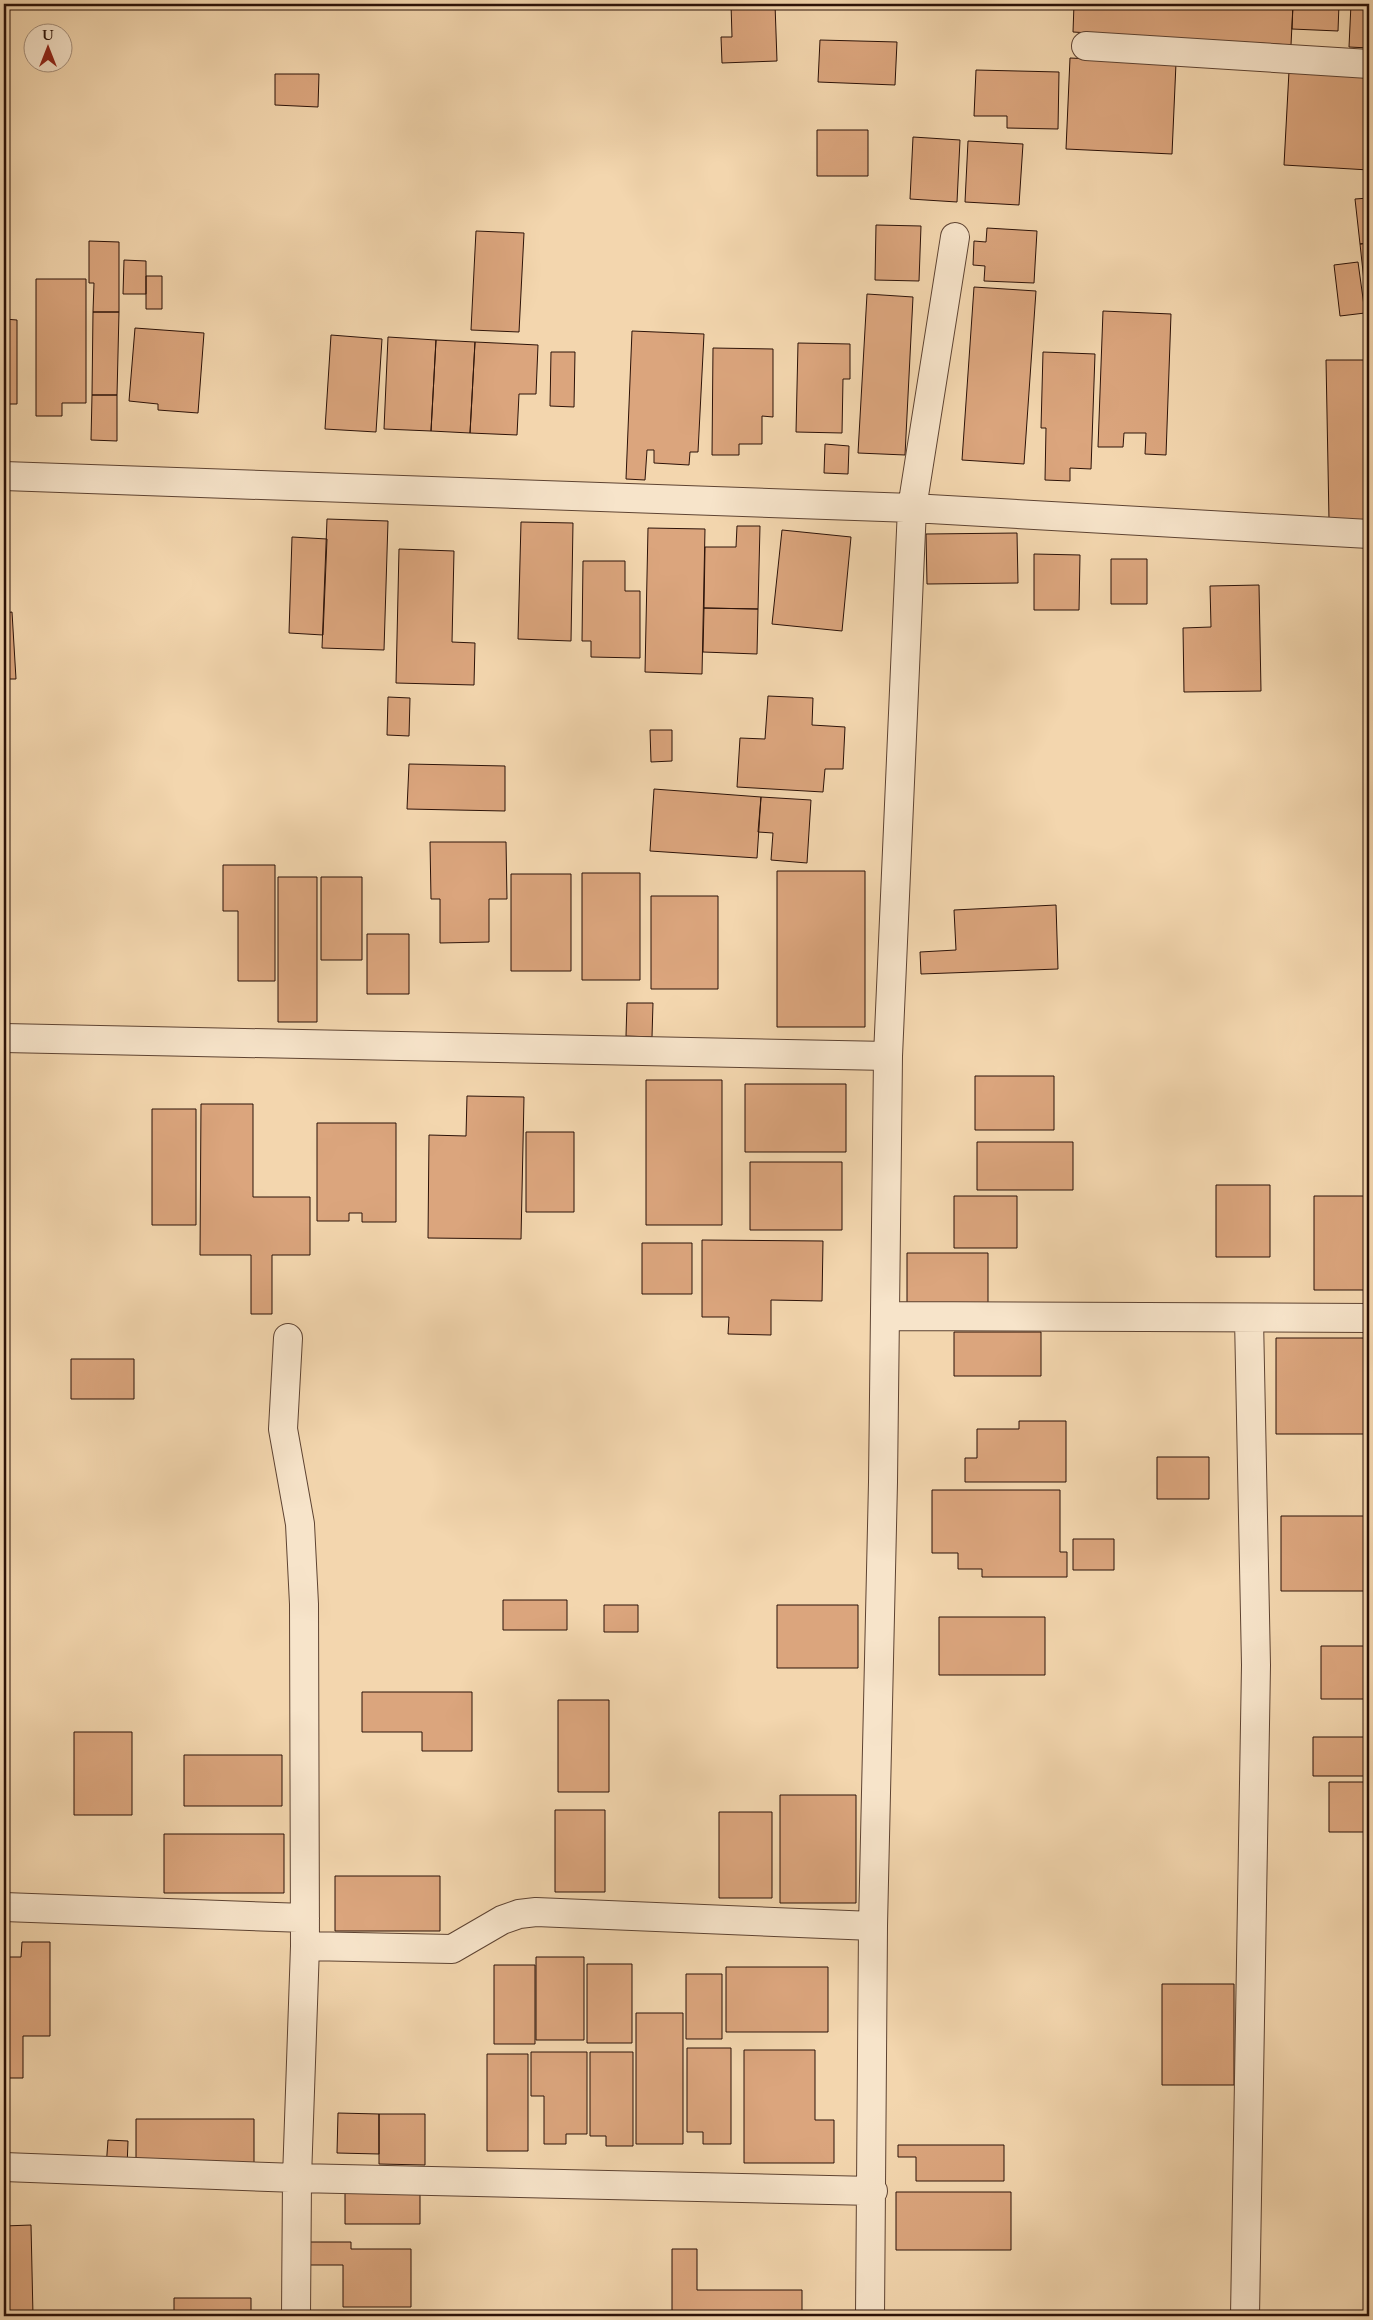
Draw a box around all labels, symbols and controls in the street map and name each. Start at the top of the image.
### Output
north arrow [22,22,72,72]
text: U [42,26,54,45]

